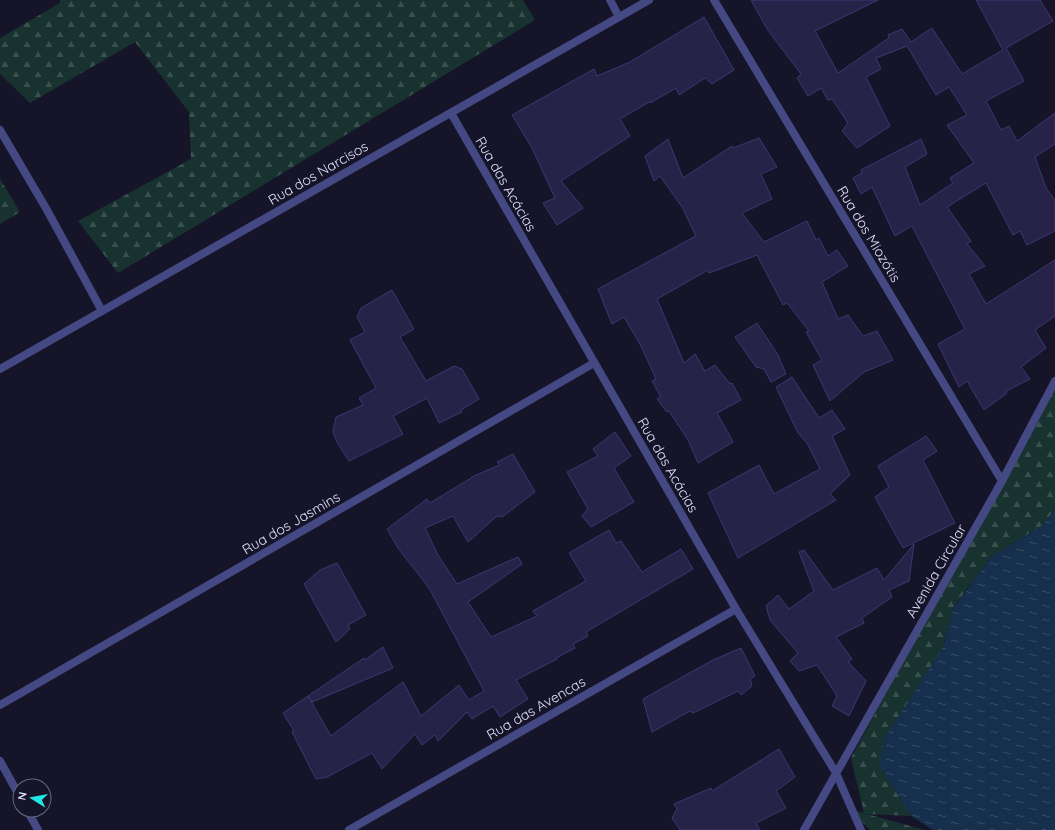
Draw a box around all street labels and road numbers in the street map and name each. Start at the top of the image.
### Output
street label: Rua das Acácias [471,133,541,235]
street label: Rua dos Narcisos [265,137,371,209]
street label: Rua dos Miozótis [833,183,905,285]
street label: Rua das Acácias [633,414,703,516]
street label: Rua dos Jasmins [239,488,343,558]
street label: Avenida Circular [902,520,970,621]
street label: Rua das Avencas [483,672,589,744]

